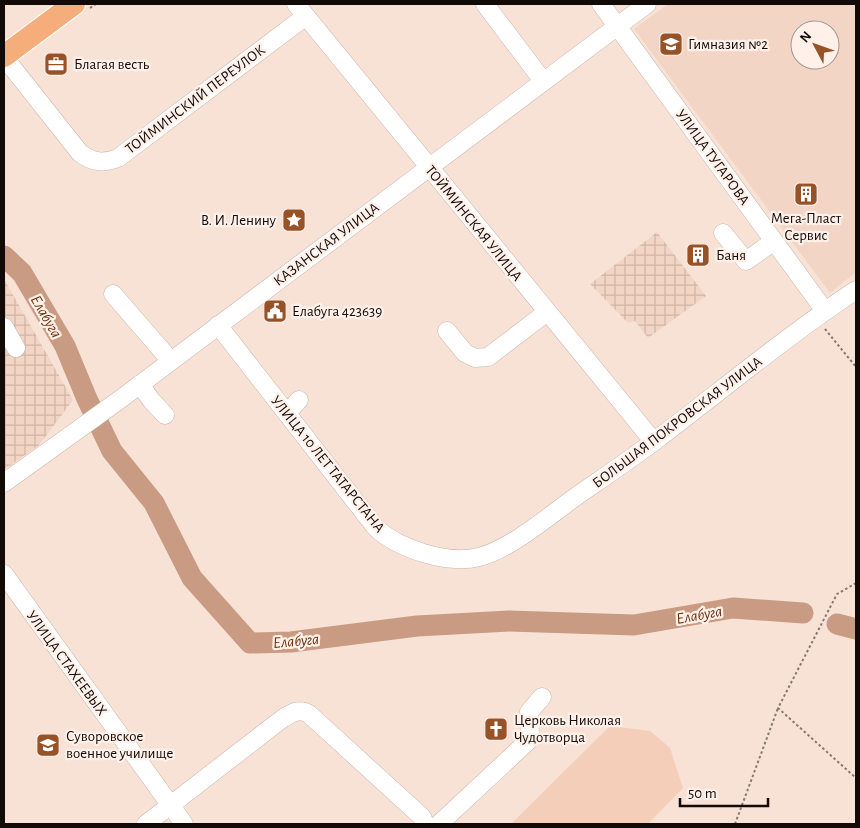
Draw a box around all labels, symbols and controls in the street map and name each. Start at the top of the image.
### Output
north arrow [790,20,840,70]
text: N [797,29,814,45]
school or university icon: Гимназия №2 [658,31,684,57]
place label: Гимназия №2 [688,37,768,52]
street label: ТОЙМИНСКИЙ ПЕРЕУЛОК [123,42,268,157]
office icon: Благая весть [43,51,69,77]
place label: Благая весть [74,57,150,72]
street label: УЛИЦА ТУГАРОВА [673,107,752,208]
street label: ТОЙМИНСКАЯ УЛИЦА [422,163,525,284]
building icon: Мега-Пласт Сервис [793,181,819,207]
street label: КАЗАНСКАЯ УЛИЦА [271,200,382,289]
place icon: В. И. Ленину [281,207,307,233]
place label: Мега-Пласт Сервис [771,211,842,243]
place label: В. И. Ленину [201,213,277,228]
building icon: Баня [685,242,711,268]
place label: Баня [716,248,746,263]
water label: Елабуга [28,293,65,341]
public building icon: Елабуга 423639 [262,298,288,324]
place label: Елабуга 423639 [292,304,382,319]
street label: БОЛЬШАЯ ПОКРОВСКАЯ УЛИЦА [590,354,765,491]
street label: УЛИЦА 10 ЛЕТ ТАТАРСТАНА [268,393,387,536]
water label: Елабуга [675,603,723,627]
street label: УЛИЦА СТАХЕЕВЫХ [24,608,110,719]
water label: Елабуга [272,631,320,651]
place label: Церковь Николая Чудотворца [514,713,621,745]
church icon: Церковь Николая Чудотворца [483,716,509,742]
place label: Суворовское военное училище [66,729,173,761]
school or university icon: Суворовское военное училище [35,732,61,758]
scale bar [680,776,768,808]
text: 50 m [688,786,717,801]

